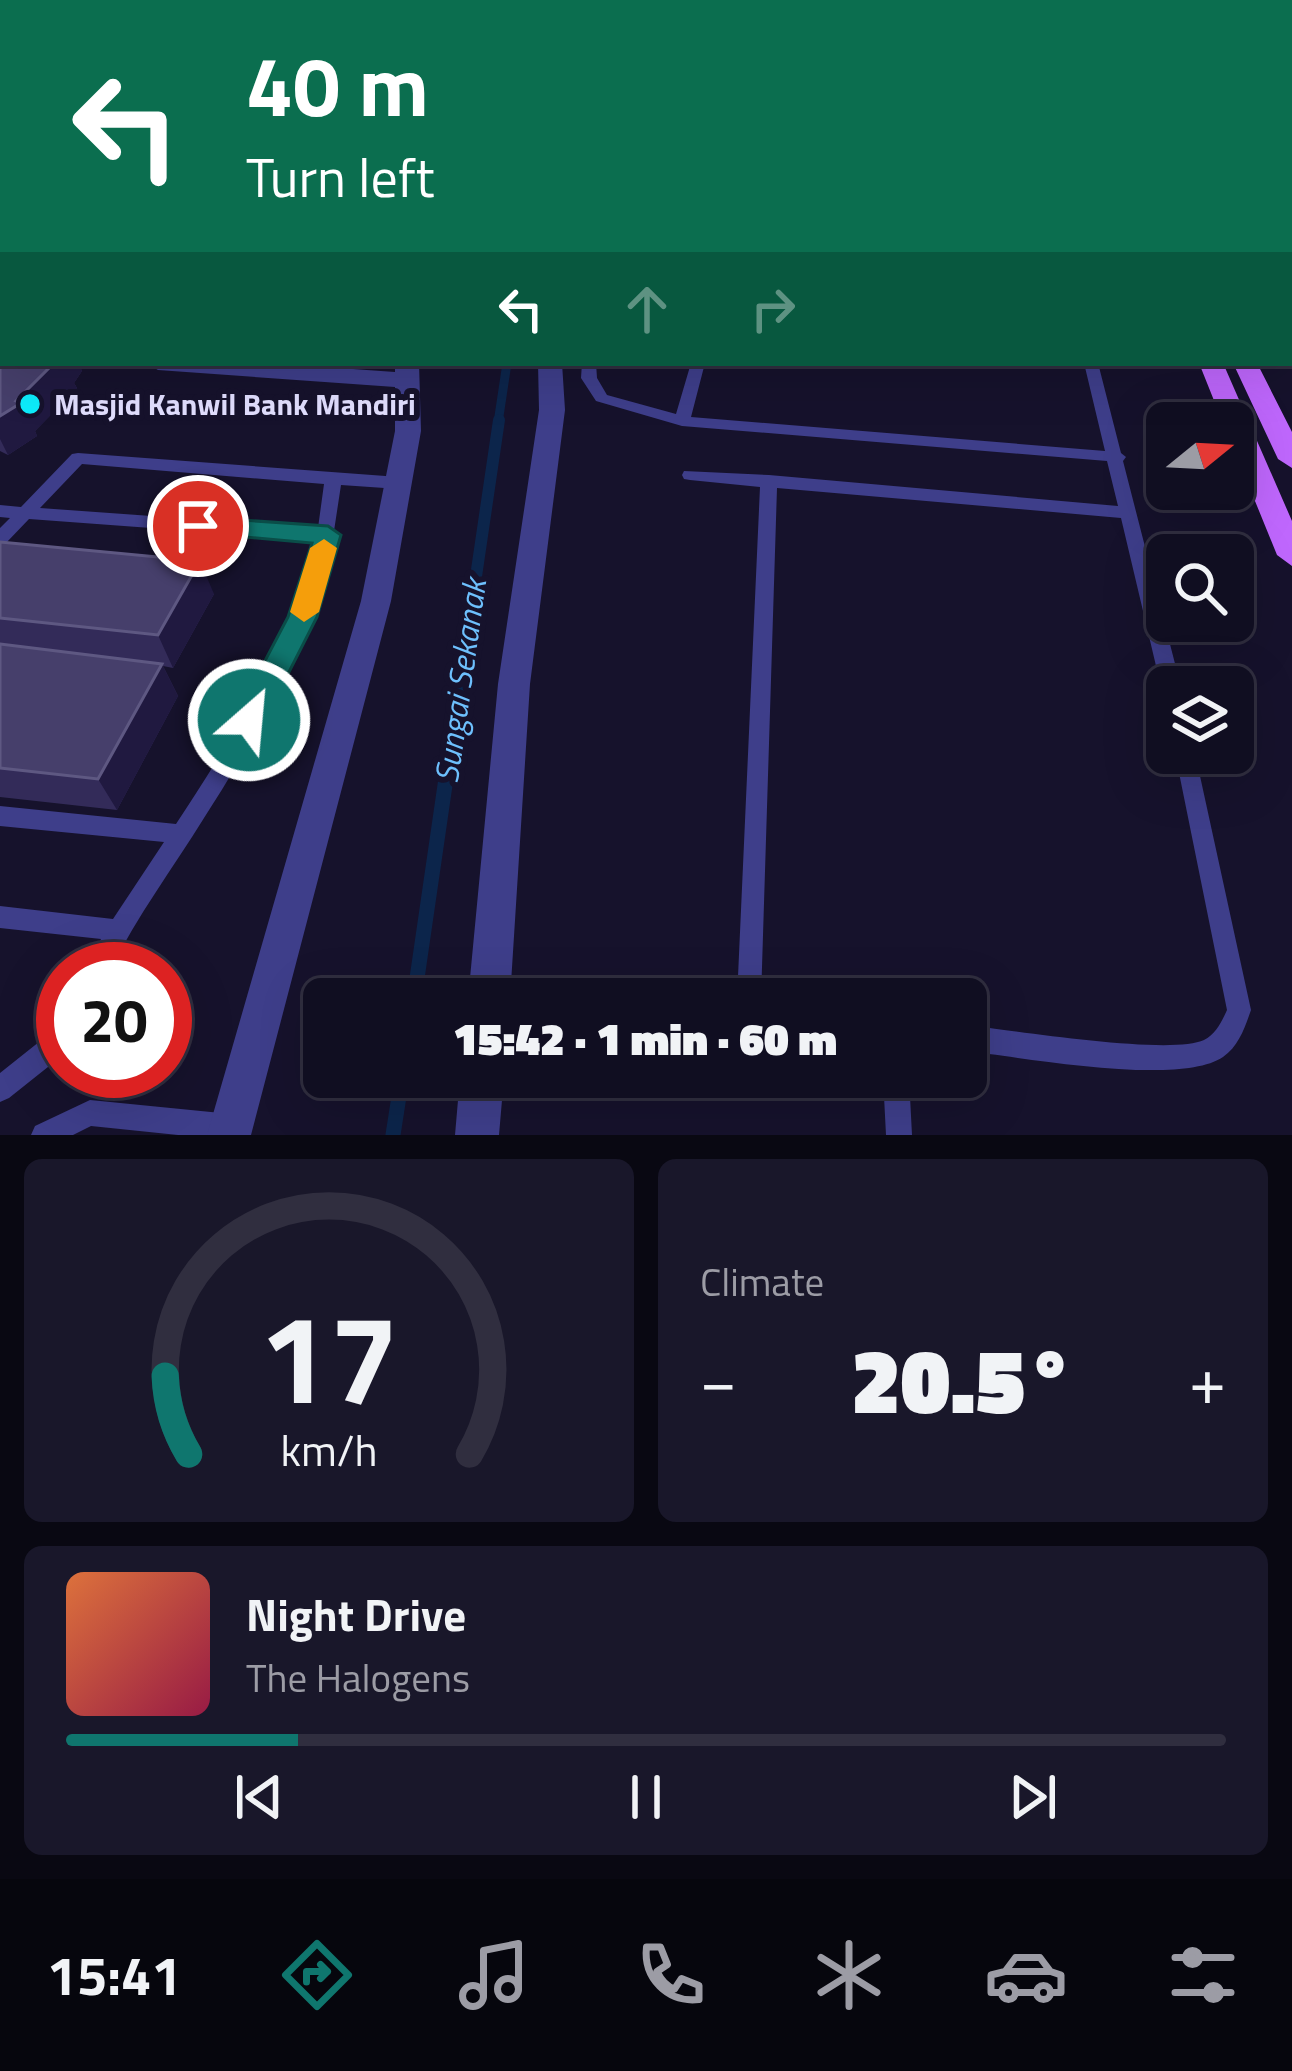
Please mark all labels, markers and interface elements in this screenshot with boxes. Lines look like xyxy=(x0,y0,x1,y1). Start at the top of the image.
text: 40 m xyxy=(246,21,429,149)
icon: left xyxy=(48,48,204,204)
text: Turn left xyxy=(246,136,435,218)
icon: left xyxy=(488,276,554,342)
icon: ahead xyxy=(614,276,680,342)
icon: right xyxy=(740,276,806,342)
place label: Masjid Kanwil Bank Mandiri xyxy=(54,381,416,427)
marker: Masjid Kanwil Bank Mandiri xyxy=(17,391,43,417)
north arrow xyxy=(1146,402,1254,510)
map controls xyxy=(1146,402,1254,774)
pin xyxy=(147,475,249,577)
icon: arrive xyxy=(165,493,231,559)
button: search xyxy=(1146,534,1254,642)
water label: Sungai Sekanak xyxy=(421,573,500,786)
position arrow xyxy=(186,657,312,783)
button: layers xyxy=(1146,666,1254,774)
speed limit sign: 20 xyxy=(36,942,192,1098)
text: 15:42 · 1 min · 60 m xyxy=(453,1004,837,1072)
text: Climate xyxy=(700,1252,824,1311)
text: 17 xyxy=(259,1262,399,1451)
text: 20.5° xyxy=(851,1311,1075,1448)
text: − xyxy=(700,1329,737,1430)
text: + xyxy=(1189,1329,1226,1430)
text: km/h xyxy=(280,1416,378,1482)
text: Night Drive xyxy=(246,1580,466,1648)
text: The Halogens xyxy=(246,1648,470,1707)
icon: previous xyxy=(226,1764,292,1830)
icon: pause xyxy=(613,1764,679,1830)
icon: next xyxy=(1000,1764,1066,1830)
icon: directions xyxy=(275,1933,359,2017)
icon: music xyxy=(452,1933,536,2017)
icon: phone xyxy=(629,1933,713,2017)
icon: climate xyxy=(807,1933,891,2017)
icon: car xyxy=(984,1933,1068,2017)
icon: filters xyxy=(1161,1933,1245,2017)
text: 15:41 xyxy=(47,1934,181,2016)

